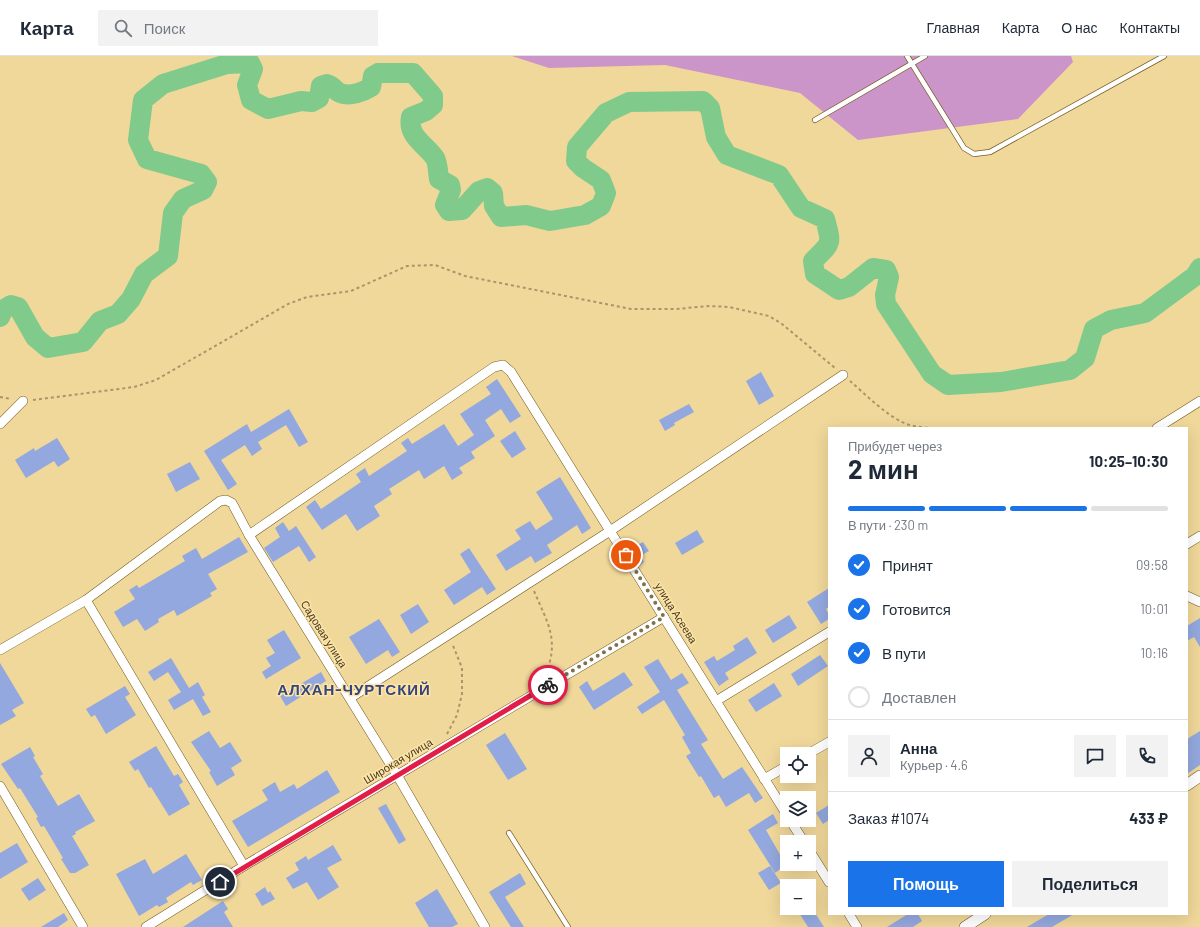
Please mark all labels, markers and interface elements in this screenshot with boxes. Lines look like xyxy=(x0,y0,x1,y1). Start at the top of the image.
search box xyxy=(98,10,378,46)
text: Карта xyxy=(20,16,74,39)
icon: search xyxy=(112,17,134,39)
text: Поиск xyxy=(144,19,185,37)
text: Главная xyxy=(927,19,980,36)
text: Карта xyxy=(1002,19,1039,36)
text: О нас xyxy=(1061,19,1098,36)
text: Контакты xyxy=(1120,19,1180,36)
text: Прибудет через xyxy=(848,438,942,454)
text: 10:25–10:30 xyxy=(1089,452,1168,470)
text: 2 мин xyxy=(848,453,919,484)
text: В пути · 230 m xyxy=(848,517,928,533)
pin xyxy=(609,538,643,572)
icon: bag xyxy=(615,544,637,566)
icon: check xyxy=(848,554,870,576)
text: Принят xyxy=(882,556,933,574)
text: 09:58 xyxy=(1136,557,1168,573)
street label: улица Асеева xyxy=(653,580,701,646)
street label: Садовая улица xyxy=(299,598,351,671)
icon: check xyxy=(848,598,870,620)
text: Готовится xyxy=(882,600,951,618)
text: 10:01 xyxy=(1140,601,1168,617)
icon: check xyxy=(848,642,870,664)
text: В пути xyxy=(882,644,926,662)
text: 10:16 xyxy=(1140,645,1168,661)
courier xyxy=(528,665,568,705)
icon: bike xyxy=(537,674,559,696)
district label: АЛХАН-ЧУРТСКИЙ xyxy=(277,680,431,698)
text: Доставлен xyxy=(882,688,956,706)
street label: Широкая улица xyxy=(361,734,435,786)
button: person xyxy=(848,735,890,777)
button: chat xyxy=(1074,735,1116,777)
button: phone xyxy=(1126,735,1168,777)
text: Анна xyxy=(900,739,937,757)
map controls xyxy=(780,747,816,915)
button: locate xyxy=(780,747,816,783)
text: Курьер · 4.6 xyxy=(900,757,968,773)
button: layers xyxy=(780,791,816,827)
text: Заказ #1074 xyxy=(848,809,929,827)
text: 433 ₽ xyxy=(1129,809,1168,827)
button: + xyxy=(780,835,816,871)
button: Помощь xyxy=(848,861,1004,907)
button: Поделиться xyxy=(1012,861,1168,907)
pin xyxy=(203,865,237,899)
icon: home xyxy=(209,871,231,893)
button: − xyxy=(780,879,816,915)

